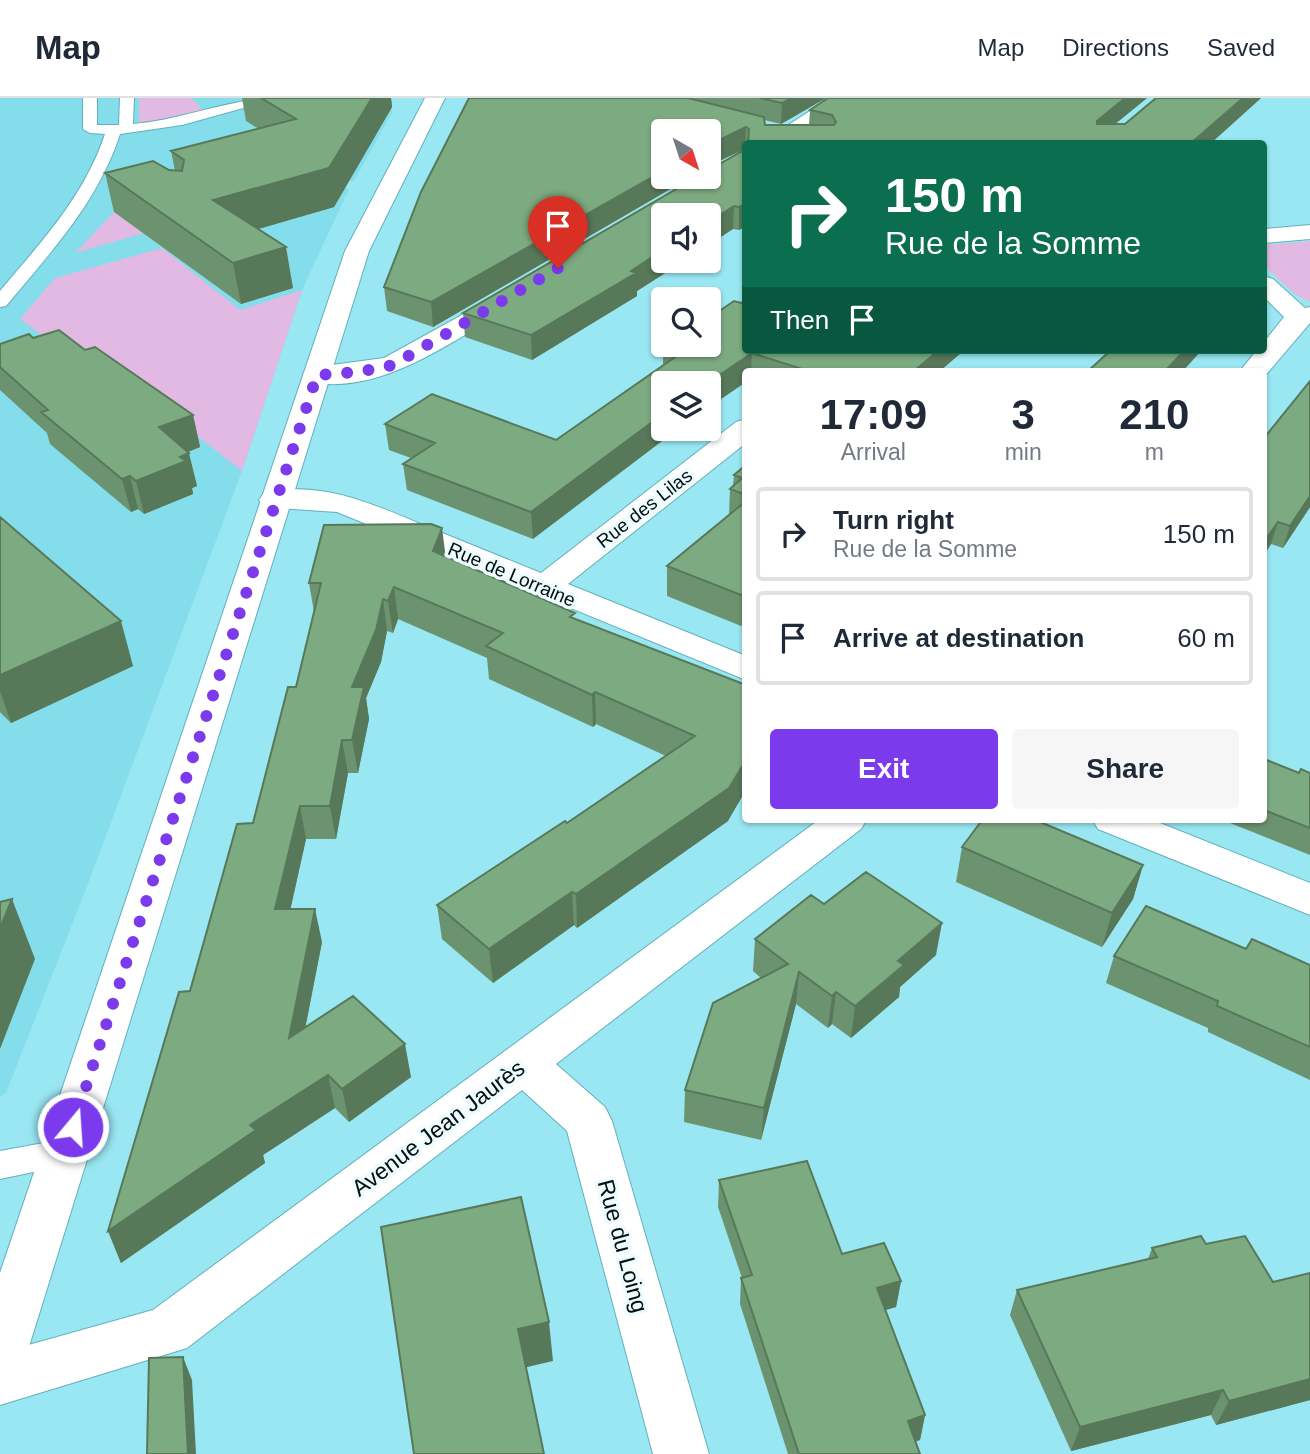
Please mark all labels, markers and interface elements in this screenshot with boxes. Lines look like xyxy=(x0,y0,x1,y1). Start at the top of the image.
text: Map xyxy=(35,29,101,66)
text: Map xyxy=(978,34,1024,61)
text: Directions xyxy=(1062,34,1169,61)
text: Saved xyxy=(1207,34,1275,61)
north arrow xyxy=(651,119,721,189)
map controls xyxy=(651,119,721,441)
icon: right xyxy=(770,168,861,259)
text: 150 m xyxy=(885,168,1024,222)
pin xyxy=(528,196,588,268)
button: sound xyxy=(651,203,721,273)
icon: arrive xyxy=(539,207,577,245)
text: Rue de la Somme xyxy=(885,225,1141,261)
button: search xyxy=(651,287,721,357)
icon: arrive xyxy=(843,301,881,339)
text: Then xyxy=(770,305,829,335)
button: layers xyxy=(651,371,721,441)
text: 17:09 xyxy=(820,391,927,438)
text: 3 xyxy=(1011,391,1035,438)
text: 210 xyxy=(1119,391,1189,438)
text: Arrival xyxy=(841,439,906,465)
text: min xyxy=(1005,439,1042,465)
text: m xyxy=(1145,439,1164,465)
street label: Rue des Lilas xyxy=(592,465,696,552)
text: Turn right xyxy=(833,505,954,535)
icon: right xyxy=(774,515,812,553)
text: 150 m xyxy=(1163,519,1235,549)
text: Rue de la Somme xyxy=(833,536,1017,562)
street label: Rue de Lorraine xyxy=(445,538,579,611)
icon: arrive xyxy=(774,619,812,657)
text: Arrive at destination xyxy=(833,623,1084,653)
text: 60 m xyxy=(1177,623,1235,653)
button: Exit xyxy=(770,729,998,809)
button: Share xyxy=(1012,729,1239,809)
street label: Avenue Jean Jaurès xyxy=(347,1055,529,1201)
position arrow xyxy=(36,1090,110,1164)
street label: Rue du Loing xyxy=(593,1177,653,1315)

